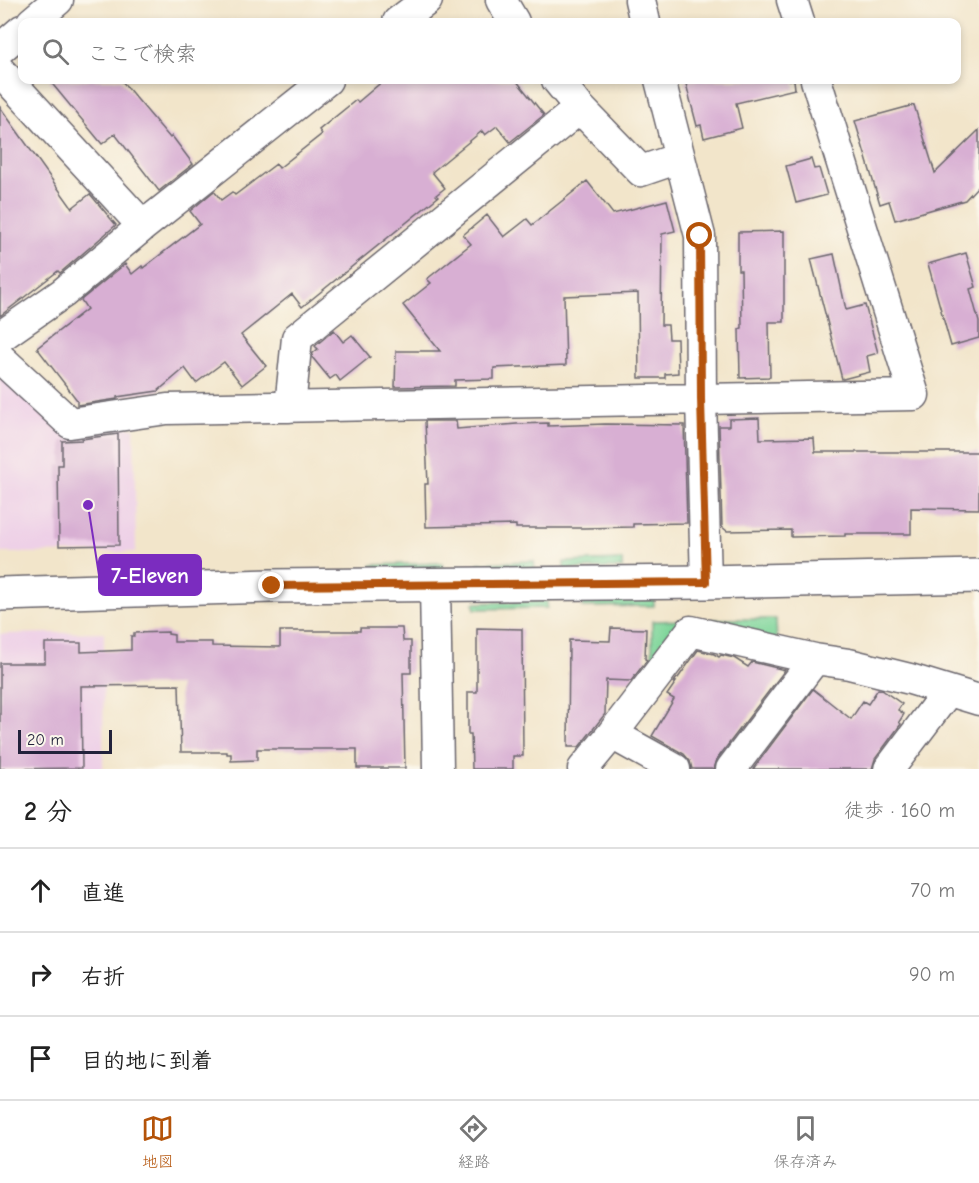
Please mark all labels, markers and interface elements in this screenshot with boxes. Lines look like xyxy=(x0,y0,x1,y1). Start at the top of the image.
search box xyxy=(18,18,961,84)
icon: search xyxy=(39,35,72,68)
text: ここで検索 xyxy=(87,41,197,67)
route start xyxy=(686,222,712,248)
callout: 7-Eleven xyxy=(99,555,201,595)
text: 7-Eleven xyxy=(111,563,189,589)
route end xyxy=(258,572,284,598)
scale bar xyxy=(18,727,112,754)
text: 20 m xyxy=(27,731,64,749)
text: 2 分 xyxy=(24,797,72,827)
text: 徒歩 · 160 m xyxy=(844,799,955,822)
icon: ahead xyxy=(24,874,57,907)
text: 70 m xyxy=(910,879,955,902)
text: 直進 xyxy=(81,880,125,906)
icon: right xyxy=(24,958,57,991)
text: 90 m xyxy=(909,963,955,986)
text: 右折 xyxy=(81,964,125,990)
icon: arrive xyxy=(24,1042,57,1075)
text: 目的地に到着 xyxy=(81,1048,213,1074)
tab: 地図 xyxy=(141,1112,174,1172)
tab: 経路 xyxy=(457,1112,490,1172)
tab: 保存済み xyxy=(773,1112,837,1172)

